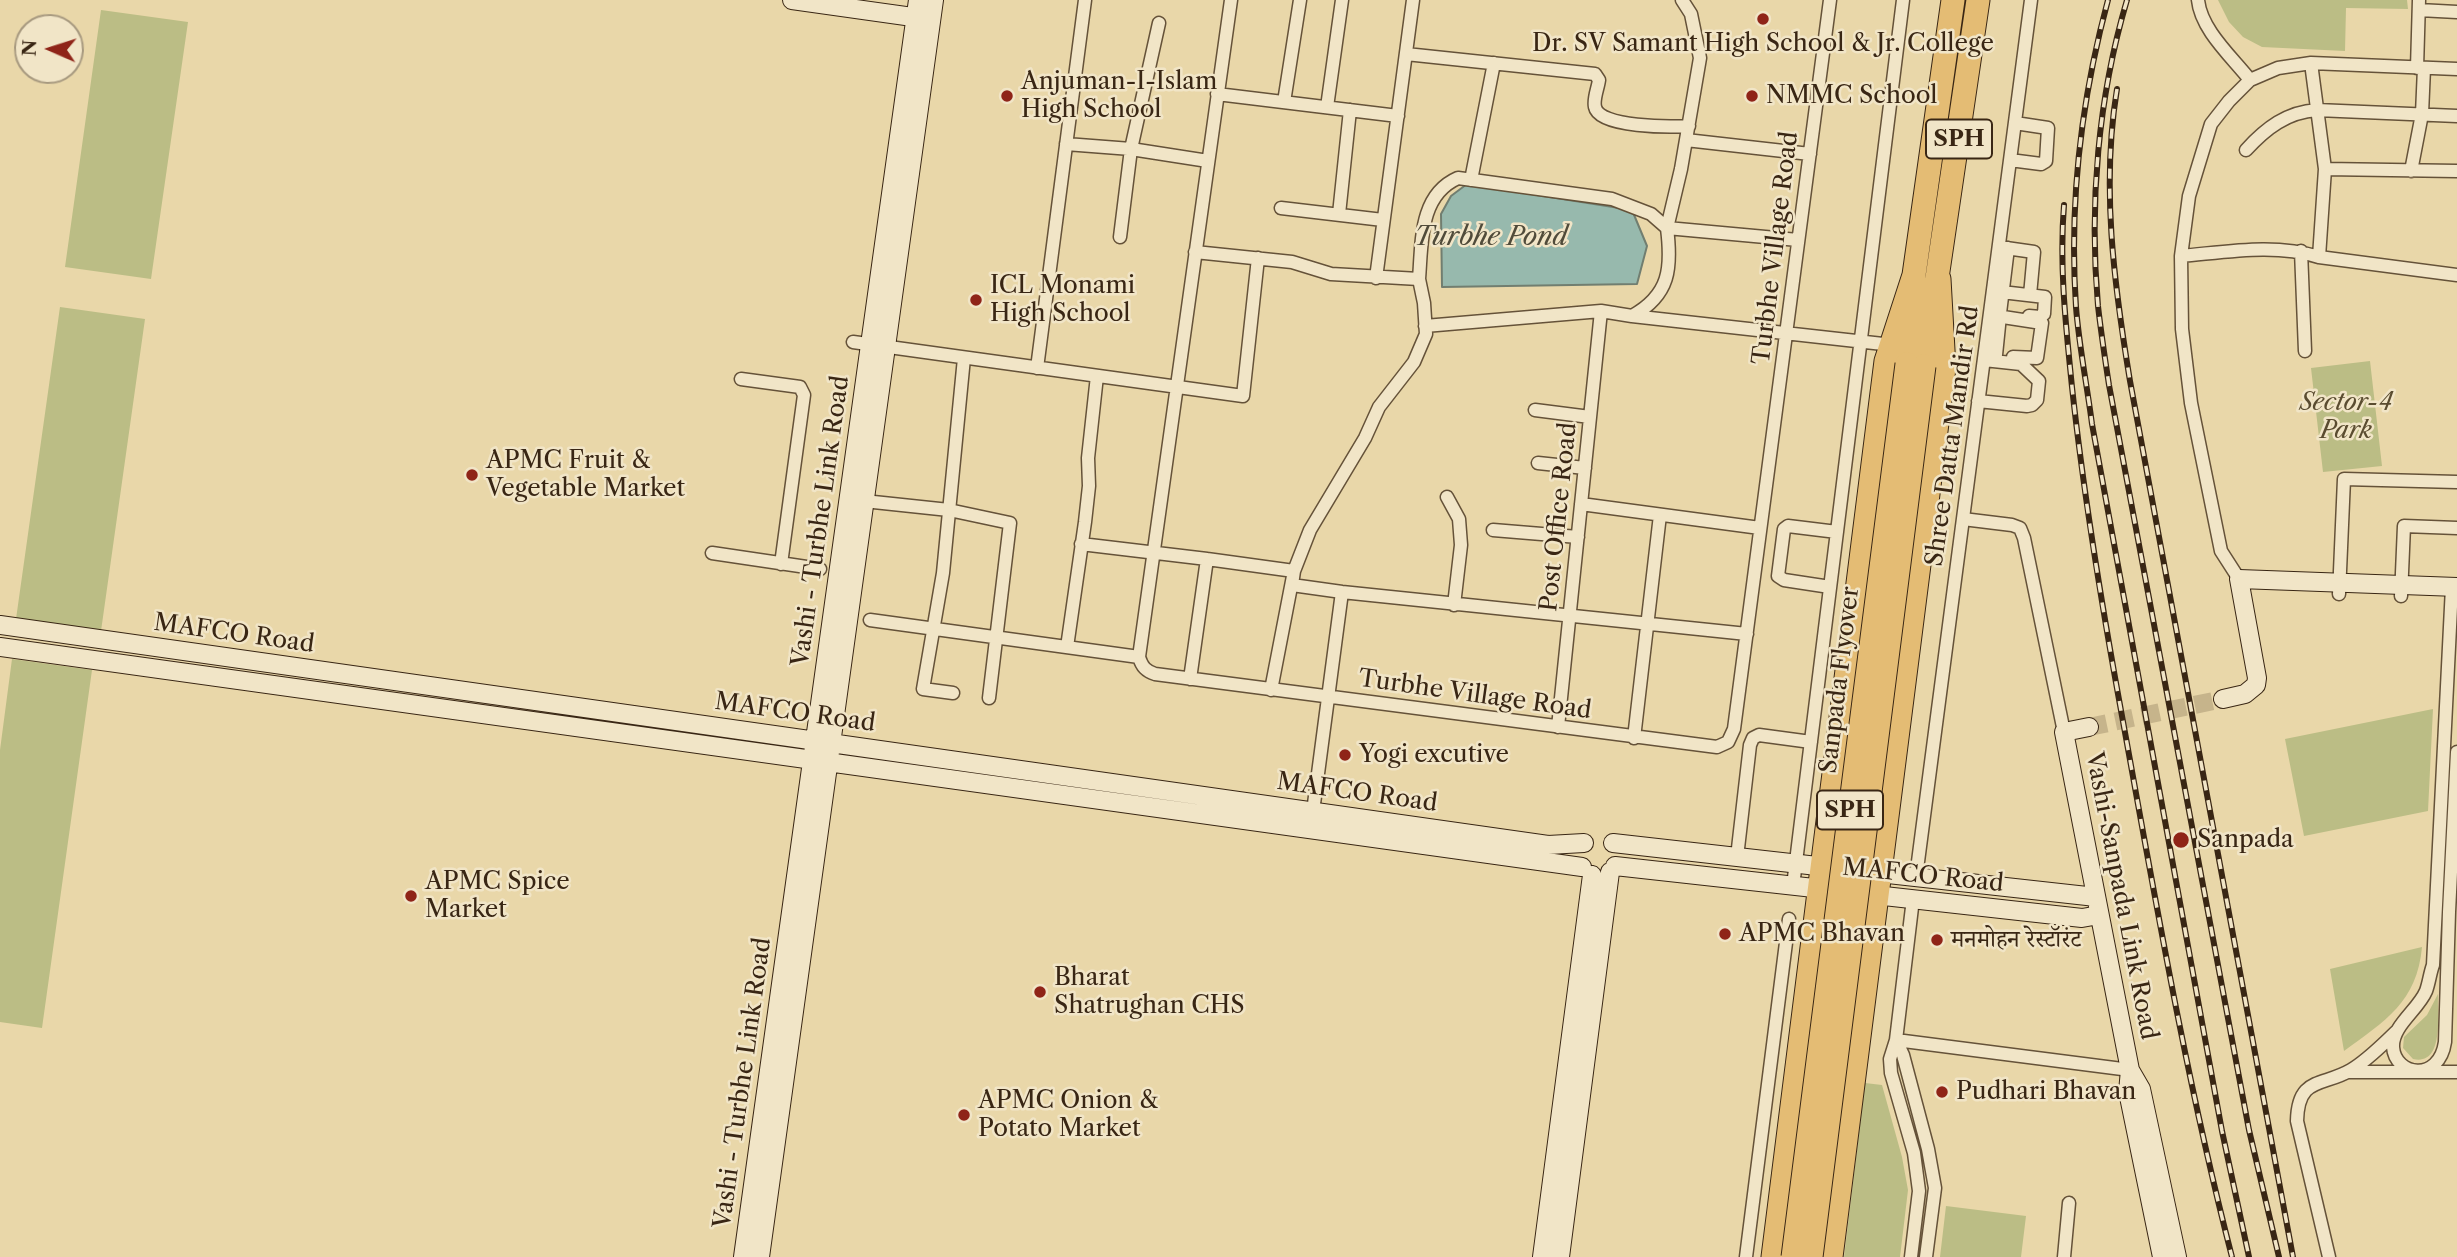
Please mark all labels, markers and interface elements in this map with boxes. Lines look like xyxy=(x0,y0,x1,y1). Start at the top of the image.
marker: Dr. SV Samant High School & Jr. College xyxy=(1755,11,1771,27)
north arrow xyxy=(14,14,84,84)
place label: Dr. SV Samant High School & Jr. College xyxy=(1532,30,1994,58)
text: N xyxy=(18,39,41,57)
place label: Anjuman-I-Islam High School xyxy=(1021,68,1217,124)
place label: NMMC School xyxy=(1766,82,1937,110)
marker: Anjuman-I-Islam High School xyxy=(999,88,1015,104)
marker: NMMC School xyxy=(1744,88,1760,104)
road number: SPH xyxy=(1926,120,1992,158)
street label: Turbhe Village Road xyxy=(1747,130,1805,366)
water label: Turbhe Pond xyxy=(1414,221,1568,253)
place label: ICL Monami High School xyxy=(990,272,1135,328)
marker: ICL Monami High School xyxy=(968,292,984,308)
street label: Shree Datta Mandir Rd xyxy=(1920,304,1986,568)
street label: Vashi - Turbhe Link Road xyxy=(786,374,856,668)
park label: Sector-4 Park xyxy=(2300,389,2392,445)
street label: Post Office Road xyxy=(1535,421,1583,613)
place label: APMC Fruit & Vegetable Market xyxy=(486,447,685,503)
marker: APMC Fruit & Vegetable Market xyxy=(464,467,480,483)
street label: Sanpada Flyover xyxy=(1814,585,1866,775)
street label: MAFCO Road xyxy=(152,608,316,660)
street label: Turbhe Village Road xyxy=(1357,664,1593,726)
street label: MAFCO Road xyxy=(713,687,877,739)
place label: Yogi excutive xyxy=(1359,741,1509,769)
marker: Yogi excutive xyxy=(1337,747,1353,763)
street label: Vashi-Sanpada Link Road xyxy=(2079,750,2163,1042)
street label: MAFCO Road xyxy=(1275,767,1439,819)
road number: SPH xyxy=(1817,790,1883,830)
place label: Sanpada xyxy=(2197,826,2294,854)
marker: Sanpada xyxy=(2171,830,2191,850)
street label: MAFCO Road xyxy=(1841,853,2005,899)
place label: APMC Spice Market xyxy=(425,868,570,924)
marker: APMC Spice Market xyxy=(403,888,419,904)
place label: APMC Bhavan xyxy=(1739,920,1905,948)
marker: APMC Bhavan xyxy=(1717,926,1733,942)
place label: मनमोहन रेस्टॉरंट xyxy=(1951,926,2081,954)
marker: मनमोहन रेस्टॉरंट xyxy=(1929,932,1945,948)
street label: Vashi - Turbhe Link Road xyxy=(708,936,778,1230)
place label: Bharat Shatrughan CHS xyxy=(1054,964,1245,1020)
marker: Bharat Shatrughan CHS xyxy=(1032,984,1048,1000)
place label: Pudhari Bhavan xyxy=(1956,1078,2136,1106)
marker: Pudhari Bhavan xyxy=(1934,1084,1950,1100)
place label: APMC Onion & Potato Market xyxy=(978,1087,1158,1143)
marker: APMC Onion & Potato Market xyxy=(956,1107,972,1123)

